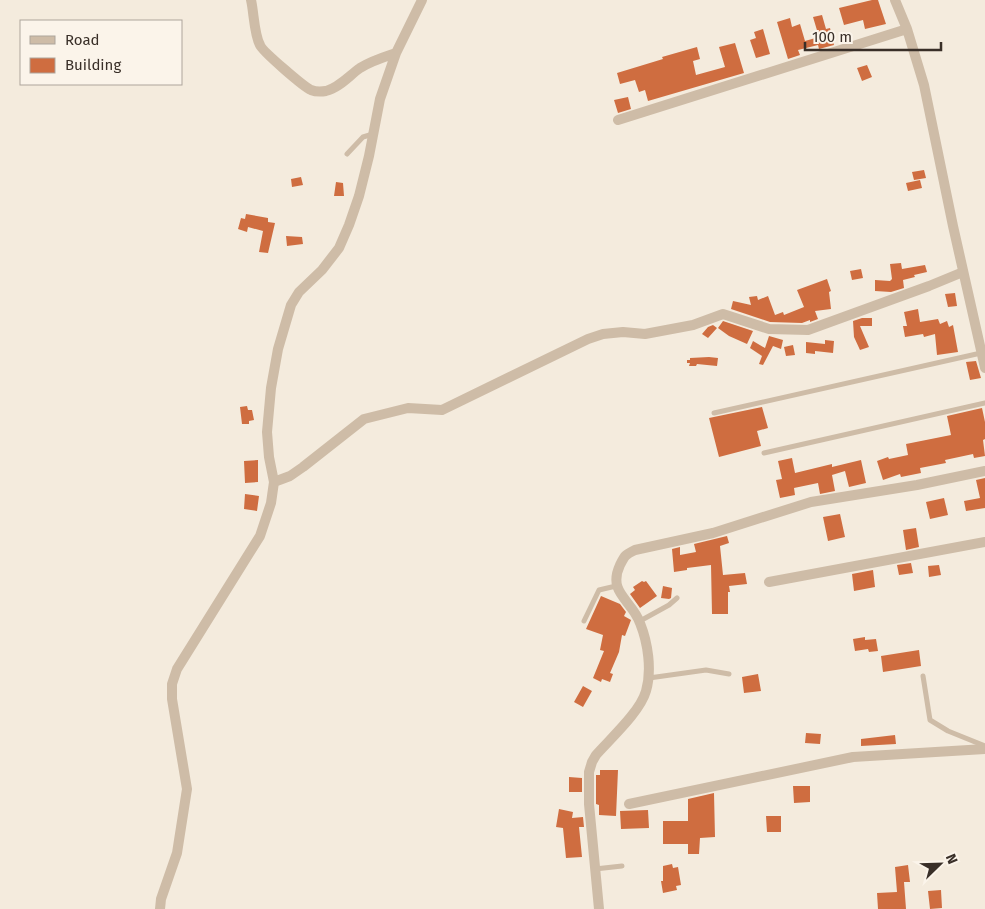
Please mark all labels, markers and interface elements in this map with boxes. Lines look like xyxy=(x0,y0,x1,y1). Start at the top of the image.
legend xyxy=(20,20,182,85)
scale bar xyxy=(805,20,941,52)
text: 100 m xyxy=(812,28,852,46)
text: Road xyxy=(65,31,100,49)
text: Building xyxy=(65,56,121,74)
north arrow xyxy=(915,839,965,889)
text: N xyxy=(942,852,961,867)

